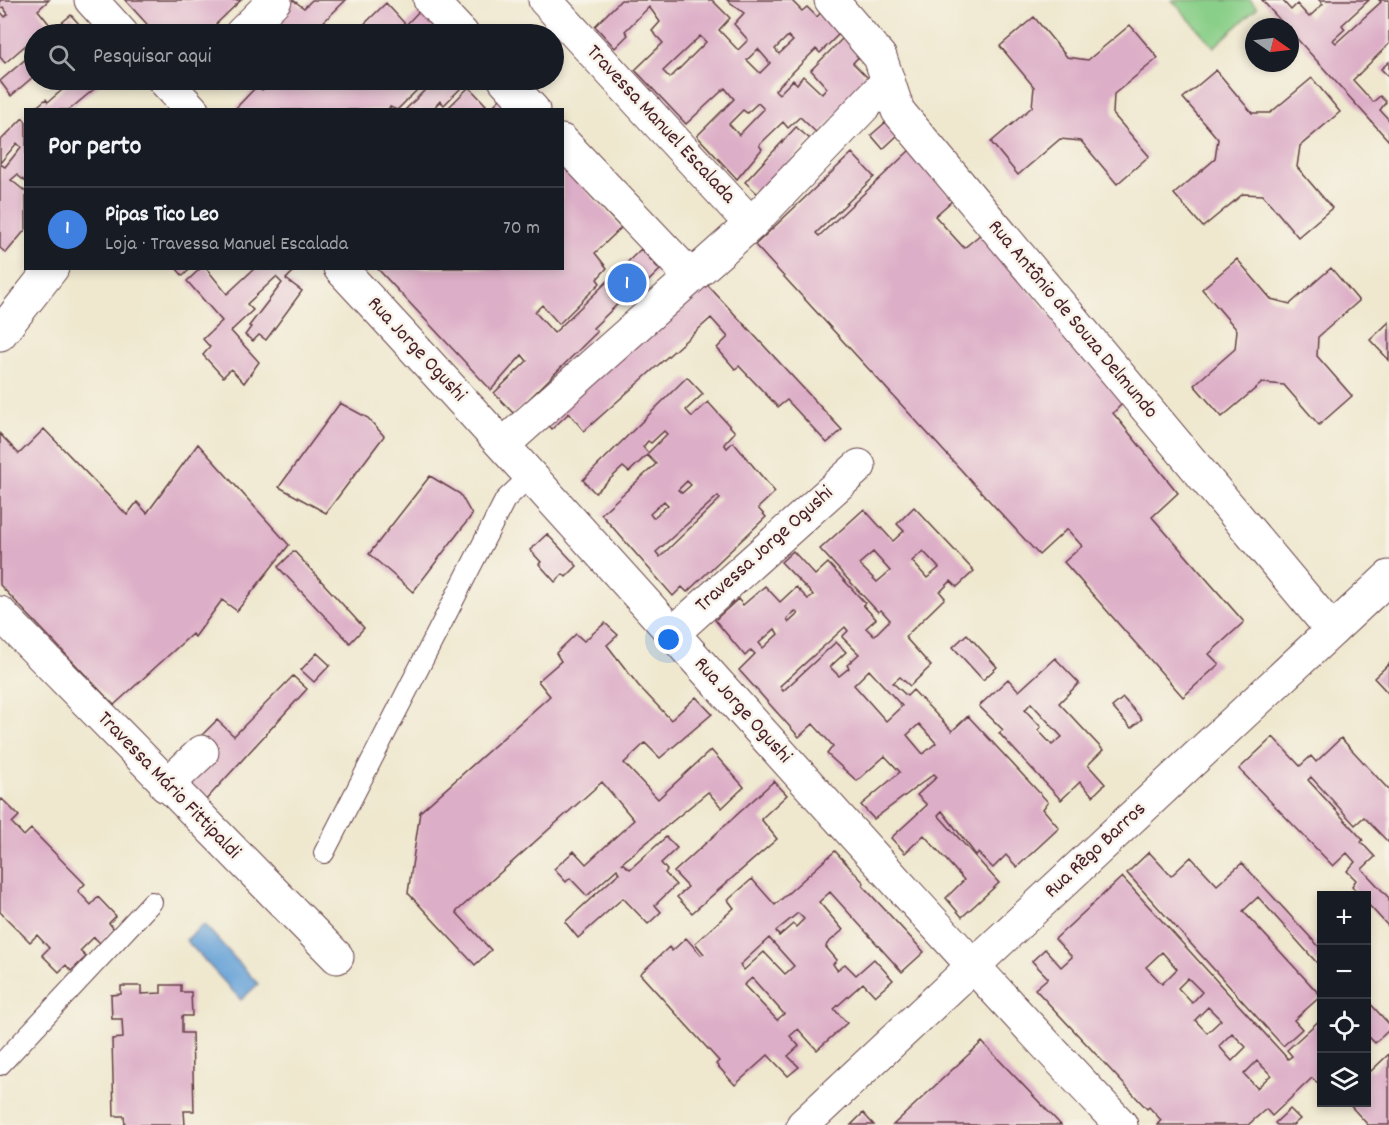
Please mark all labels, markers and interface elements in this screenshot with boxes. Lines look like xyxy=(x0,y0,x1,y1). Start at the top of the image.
north arrow xyxy=(1245,18,1299,72)
search box xyxy=(24,24,564,90)
street label: Travessa Manuel Escalada xyxy=(578,39,743,212)
icon: search xyxy=(45,41,78,74)
text: Pesquisar aqui xyxy=(93,42,212,73)
text: Por perto xyxy=(48,129,141,166)
text: Pipas Tico Leo xyxy=(105,200,219,231)
street label: Rua Antônio de Souza Delmundo xyxy=(980,214,1164,426)
text: 1 xyxy=(65,215,70,243)
text: 70 m xyxy=(503,215,540,243)
text: Loja · Travessa Manuel Escalada xyxy=(105,231,348,259)
pin: 1 xyxy=(608,260,646,306)
street label: Rua Jorge Ogushi xyxy=(359,291,473,410)
street label: Travessa Jorge Ogushi xyxy=(689,480,841,620)
your location xyxy=(654,625,683,654)
street label: Rua Jorge Ogushi xyxy=(686,651,798,771)
street label: Travessa Mário Fittipaldi xyxy=(89,705,247,867)
street label: Rua Rêgo Barros xyxy=(1038,796,1154,906)
map controls xyxy=(1317,891,1371,1107)
button: + xyxy=(1317,891,1371,945)
button: − xyxy=(1317,945,1371,999)
button: locate xyxy=(1317,999,1371,1053)
button: layers xyxy=(1317,1053,1371,1107)

